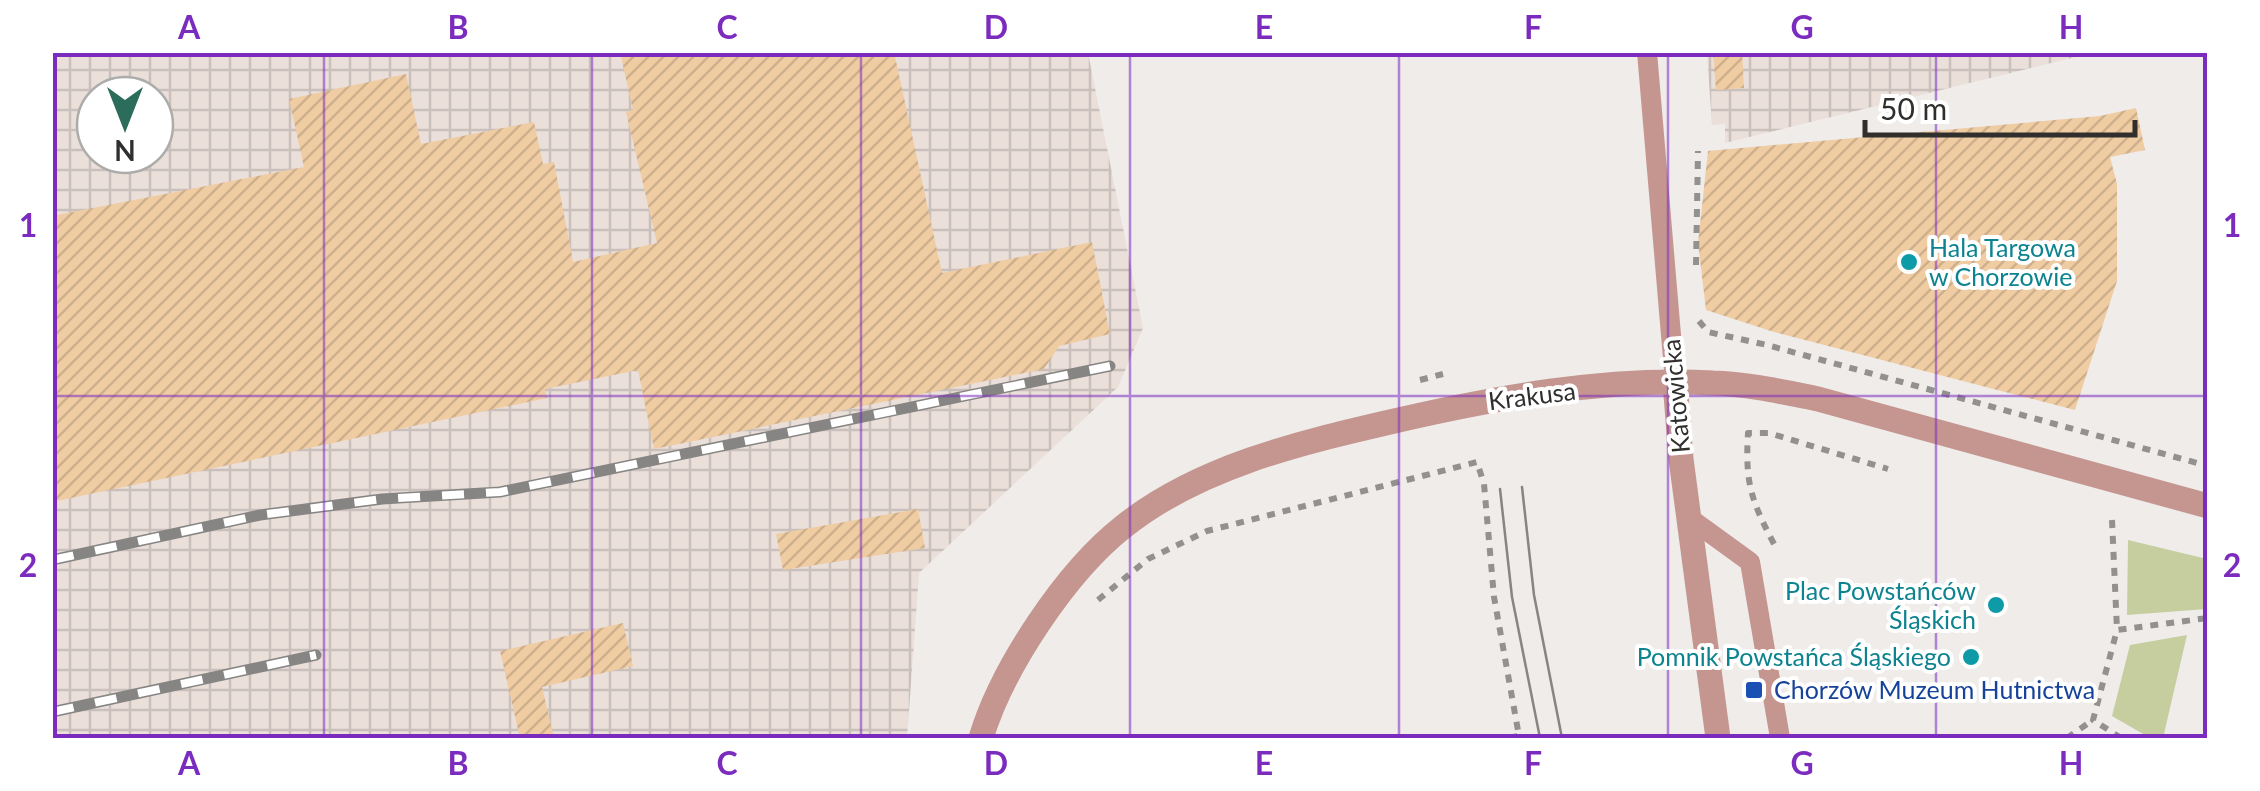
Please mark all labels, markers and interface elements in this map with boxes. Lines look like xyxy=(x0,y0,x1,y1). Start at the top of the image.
text: A xyxy=(177,7,201,46)
text: B xyxy=(447,7,469,46)
text: C xyxy=(716,7,738,46)
text: D xyxy=(984,7,1008,46)
text: E xyxy=(1255,7,1273,46)
text: F xyxy=(1524,7,1542,46)
text: G xyxy=(1790,7,1814,46)
text: H xyxy=(2059,7,2083,46)
north arrow xyxy=(75,75,175,175)
scale bar xyxy=(1865,75,2135,137)
text: 50 m xyxy=(1880,90,1947,126)
text: N xyxy=(114,134,136,168)
text: 1 xyxy=(19,205,37,244)
text: 1 xyxy=(2223,205,2241,244)
place label: Hala Targowa w Chorzowie xyxy=(1929,232,2076,291)
marker: Hala Targowa w Chorzowie xyxy=(1898,251,1920,273)
street label: Katowicka xyxy=(1655,338,1695,454)
street label: Krakusa xyxy=(1486,375,1577,415)
text: 2 xyxy=(19,545,37,584)
text: 2 xyxy=(2223,545,2241,584)
place label: Plac Powstańców Śląskich xyxy=(1785,575,1976,634)
marker: Plac Powstańców Śląskich xyxy=(1985,594,2007,616)
place label: Pomnik Powstańca Śląskiego xyxy=(1637,641,1951,671)
marker: Pomnik Powstańca Śląskiego xyxy=(1960,646,1982,668)
place label: Chorzów Muzeum Hutnictwa xyxy=(1774,674,2095,704)
marker: Chorzów Muzeum Hutnictwa xyxy=(1743,679,1765,701)
text: A xyxy=(177,743,201,782)
text: B xyxy=(447,743,469,782)
text: C xyxy=(716,743,738,782)
text: D xyxy=(984,743,1008,782)
text: E xyxy=(1255,743,1273,782)
text: F xyxy=(1524,743,1542,782)
text: G xyxy=(1790,743,1814,782)
text: H xyxy=(2059,743,2083,782)

